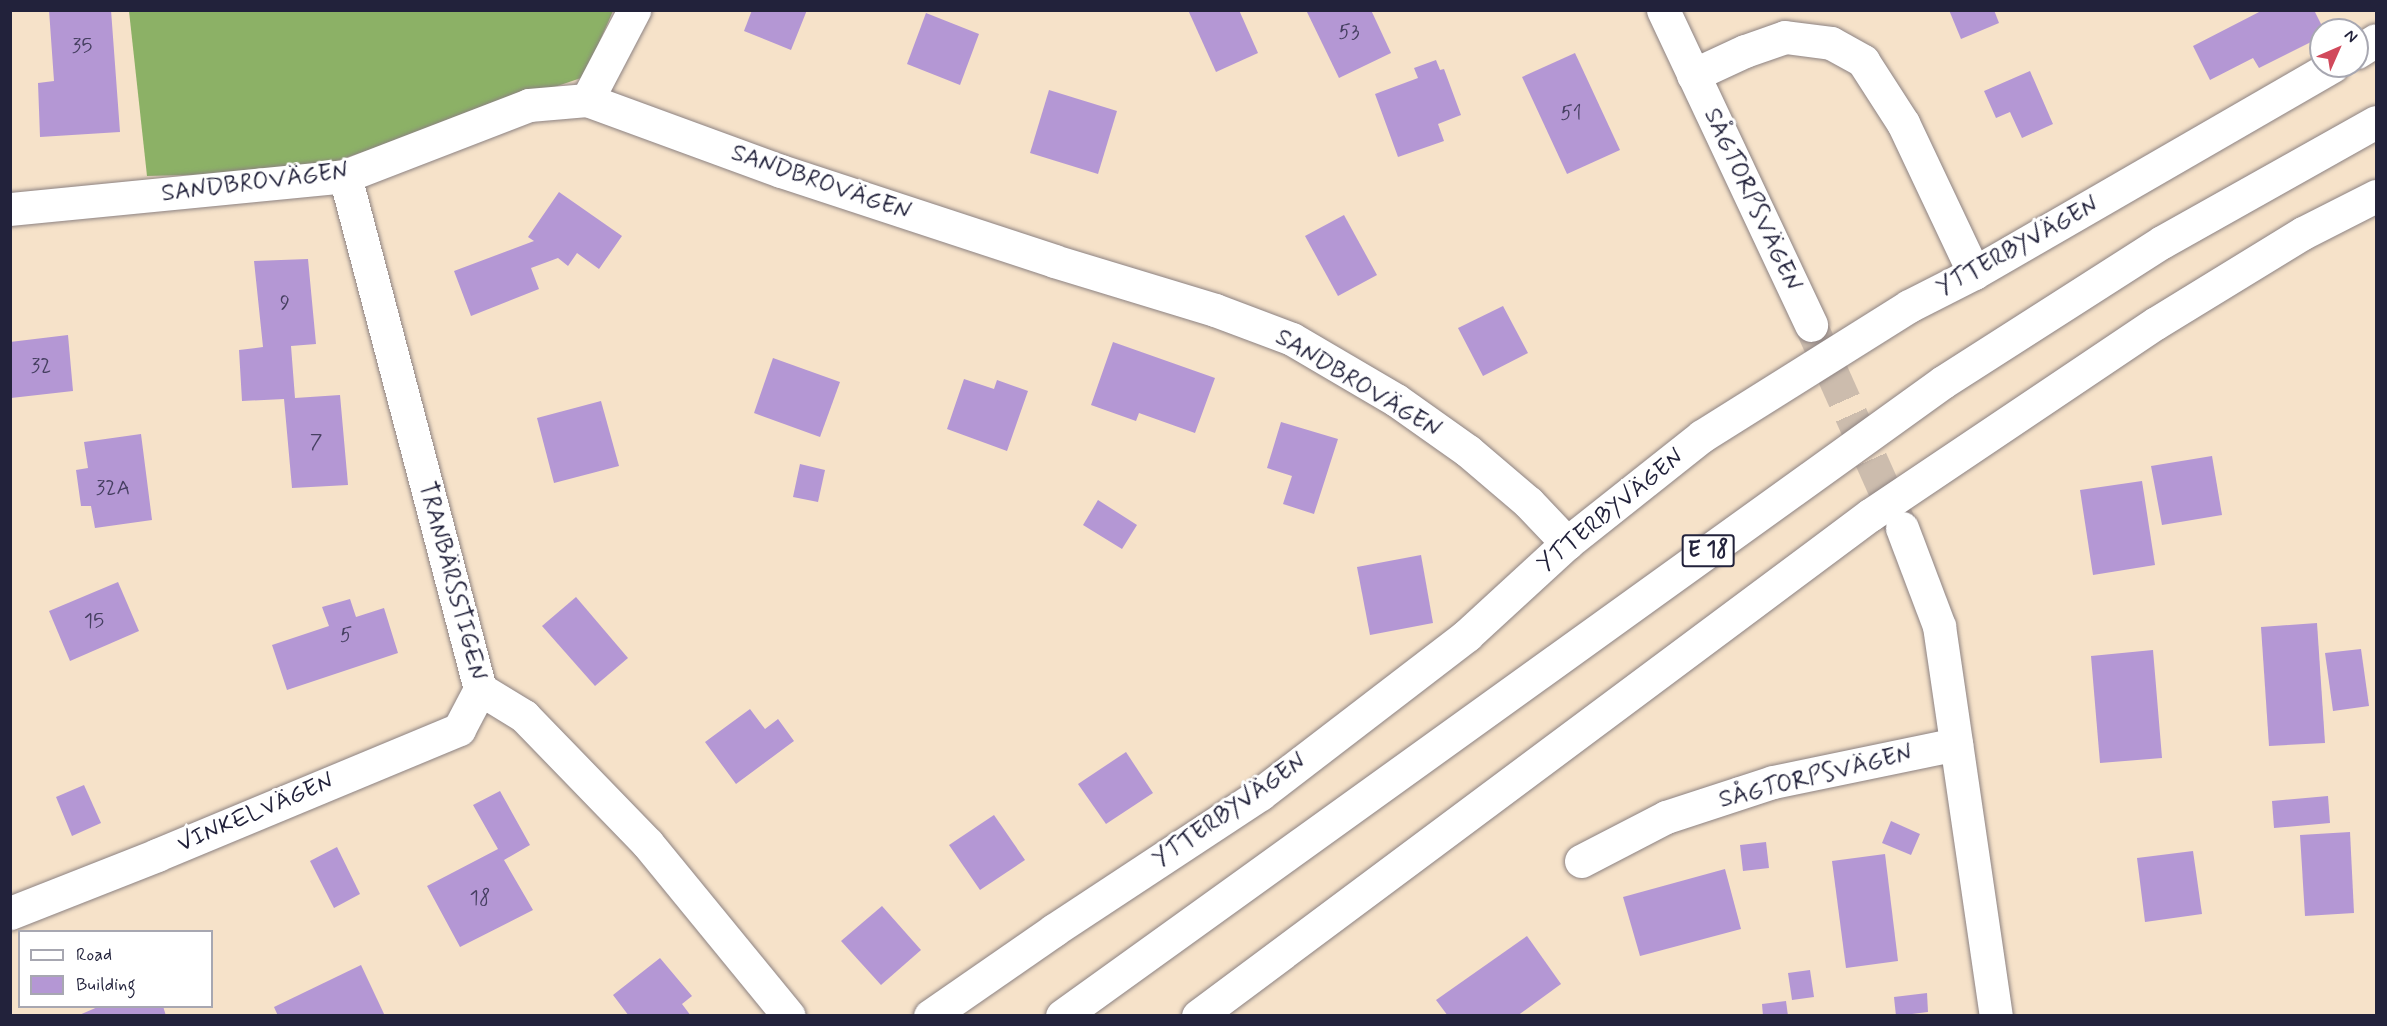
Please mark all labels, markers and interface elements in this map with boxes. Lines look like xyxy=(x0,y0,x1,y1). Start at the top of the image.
north arrow xyxy=(2309,18,2369,78)
house number: 53 xyxy=(1338,19,1360,45)
text: N xyxy=(2339,25,2362,48)
house number: 35 xyxy=(72,33,92,59)
house number: 51 xyxy=(1560,100,1582,126)
street label: SÅGTORPSVÄGEN xyxy=(1697,104,1807,296)
street label: SANDBROVÄGEN xyxy=(727,139,915,227)
street label: SANDBROVÄGEN xyxy=(160,157,350,209)
street label: YTTERBYVÄGEN xyxy=(1932,191,2104,303)
house number: 9 xyxy=(280,290,290,316)
street label: SANDBROVÄGEN xyxy=(1270,323,1446,445)
house number: 32 xyxy=(31,353,51,379)
house number: 7 xyxy=(310,429,322,455)
street label: YTTERBYVÄGEN xyxy=(1532,443,1690,579)
house number: 32A xyxy=(96,475,130,501)
street label: TRANBÄRSSTIGEN xyxy=(412,479,492,683)
road number: E 18 xyxy=(1681,532,1735,570)
house number: 15 xyxy=(84,608,104,634)
house number: 5 xyxy=(340,622,352,648)
street label: SÅGTORPSVÄGEN xyxy=(1716,739,1916,815)
street label: YTTERBYVÄGEN xyxy=(1148,747,1312,875)
street label: VINKELVÄGEN xyxy=(173,767,339,859)
house number: 18 xyxy=(470,885,490,911)
legend xyxy=(18,930,213,1008)
text: Road xyxy=(76,943,112,967)
text: Building xyxy=(76,973,136,997)

